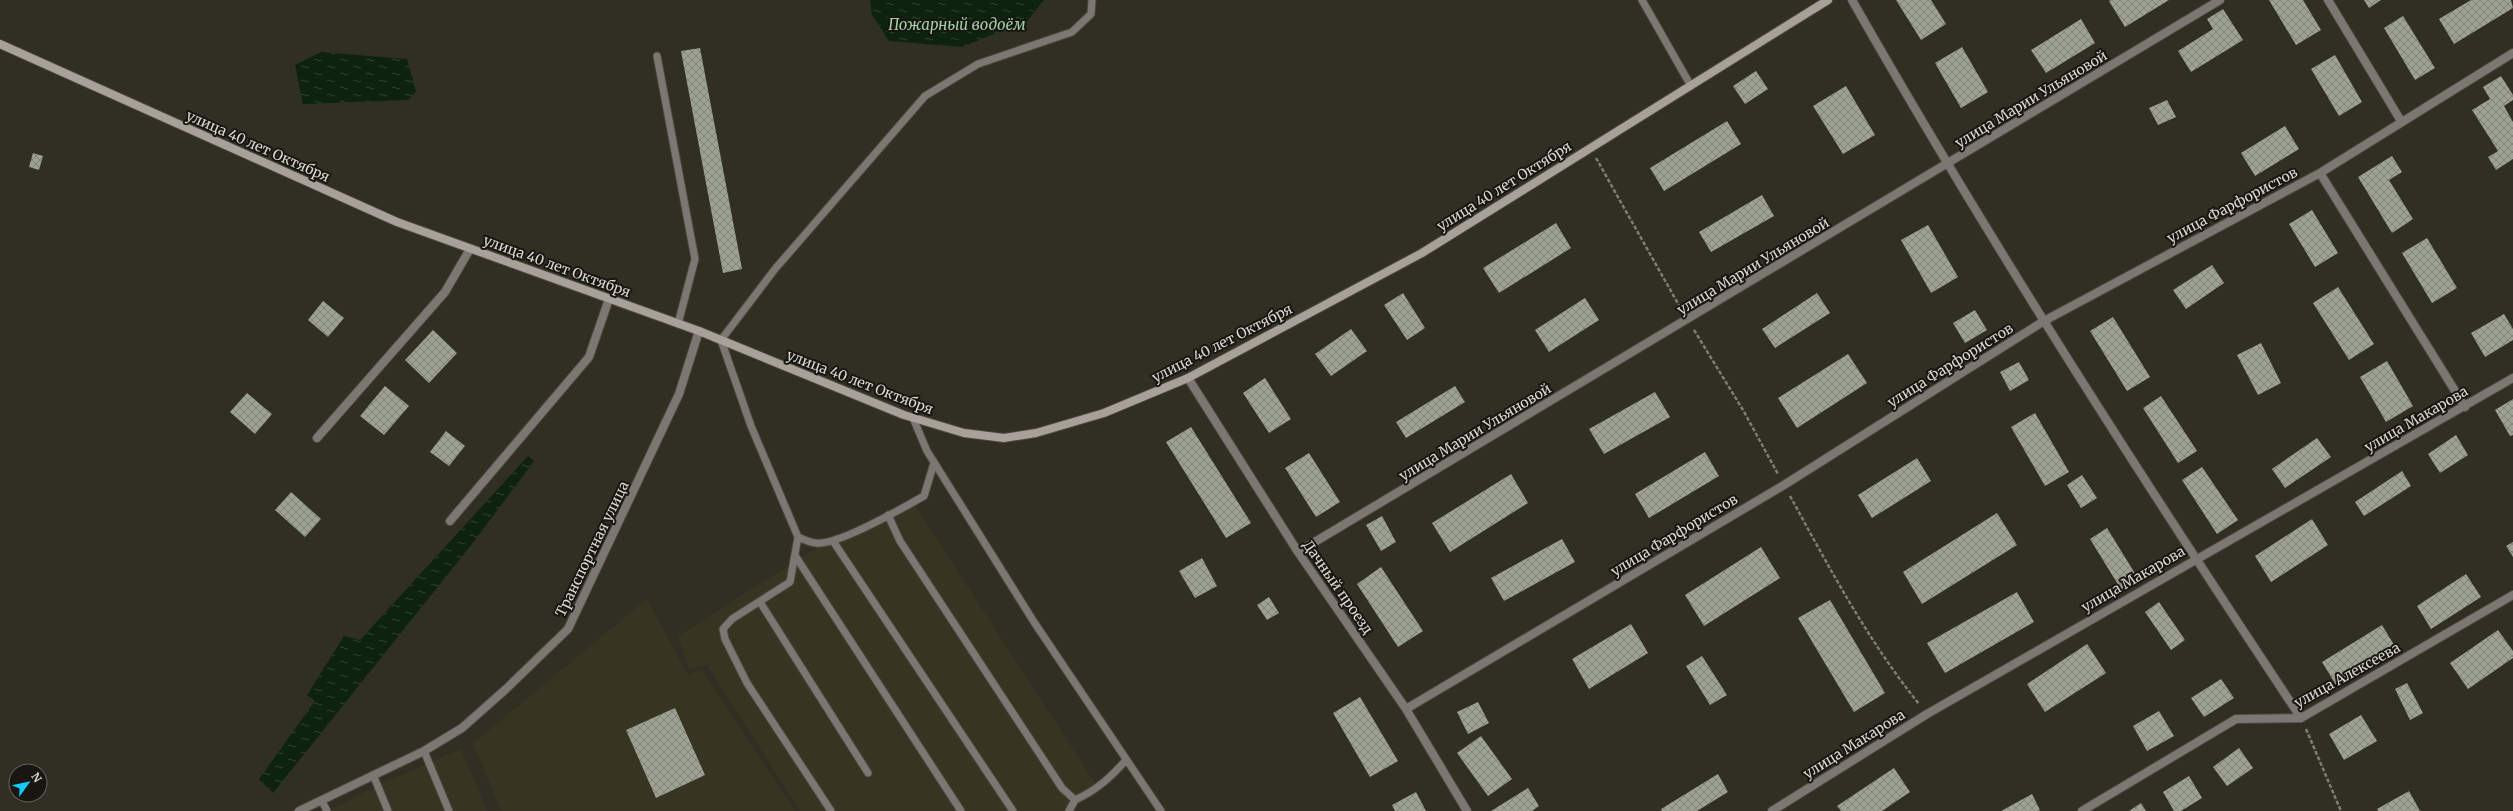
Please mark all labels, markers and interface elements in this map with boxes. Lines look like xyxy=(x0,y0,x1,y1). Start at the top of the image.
water label: Пожарный водоём xyxy=(888,15,1026,34)
street label: улица Марии Ульяновой xyxy=(1952,46,2111,152)
street label: улица 40 лет Октября xyxy=(183,106,333,186)
street label: улица 40 лет Октября xyxy=(1433,137,1575,235)
street label: улица Фарфористов xyxy=(2164,163,2300,247)
street label: улица Марии Ульяновой xyxy=(1674,213,1833,319)
street label: улица 40 лет Октября xyxy=(481,231,633,301)
street label: улица 40 лет Октября xyxy=(1149,300,1295,386)
street label: улица Фарфористов xyxy=(1884,319,2016,411)
street label: улица 40 лет Октября xyxy=(784,346,936,418)
street label: улица Марии Ульяновой xyxy=(1396,379,1555,485)
street label: улица Макарова xyxy=(2361,382,2472,456)
street label: Транспортная улица xyxy=(551,478,633,620)
street label: улица Фарфористов xyxy=(1607,490,1741,580)
street label: Дачный проезд xyxy=(1299,537,1377,638)
street label: улица Макарова xyxy=(2078,542,2189,616)
street label: улица Алексеева xyxy=(2291,638,2404,712)
street label: улица Макарова xyxy=(1800,705,1909,783)
north arrow xyxy=(8,763,48,803)
text: N xyxy=(28,770,45,785)

